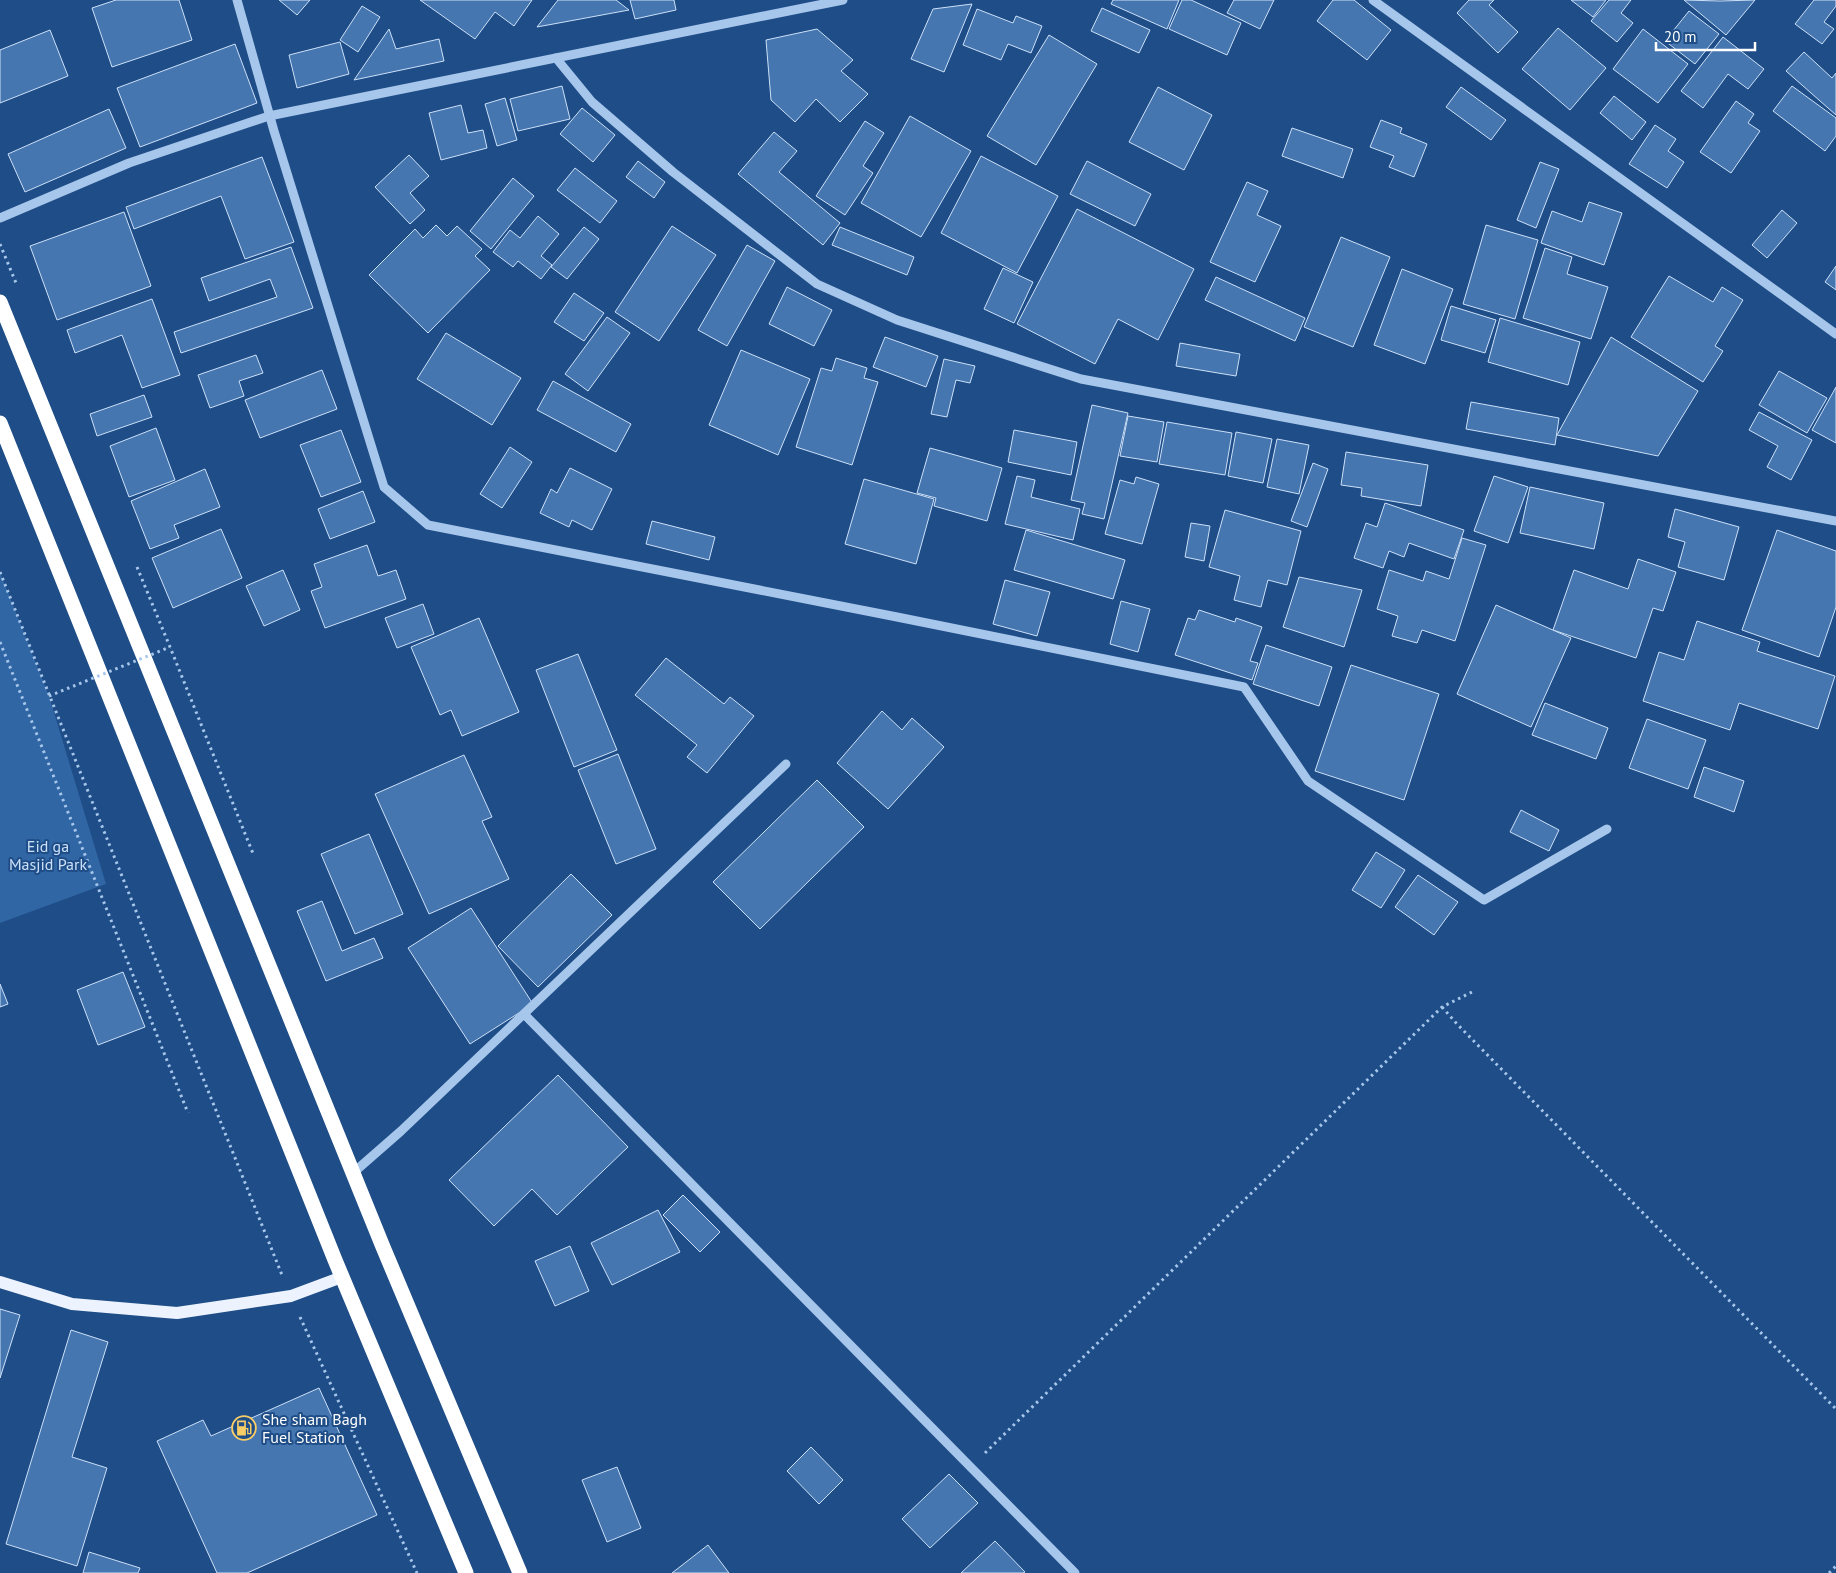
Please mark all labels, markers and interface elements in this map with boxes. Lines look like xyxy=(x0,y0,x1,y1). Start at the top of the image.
scale bar xyxy=(1656,20,1755,52)
text: 20 m xyxy=(1664,27,1697,46)
park label: Eid ga Masjid Park xyxy=(9,836,87,874)
place label: She sham Bagh Fuel Station xyxy=(262,1409,367,1447)
fuel station icon: She sham Bagh Fuel Station xyxy=(231,1415,257,1441)

